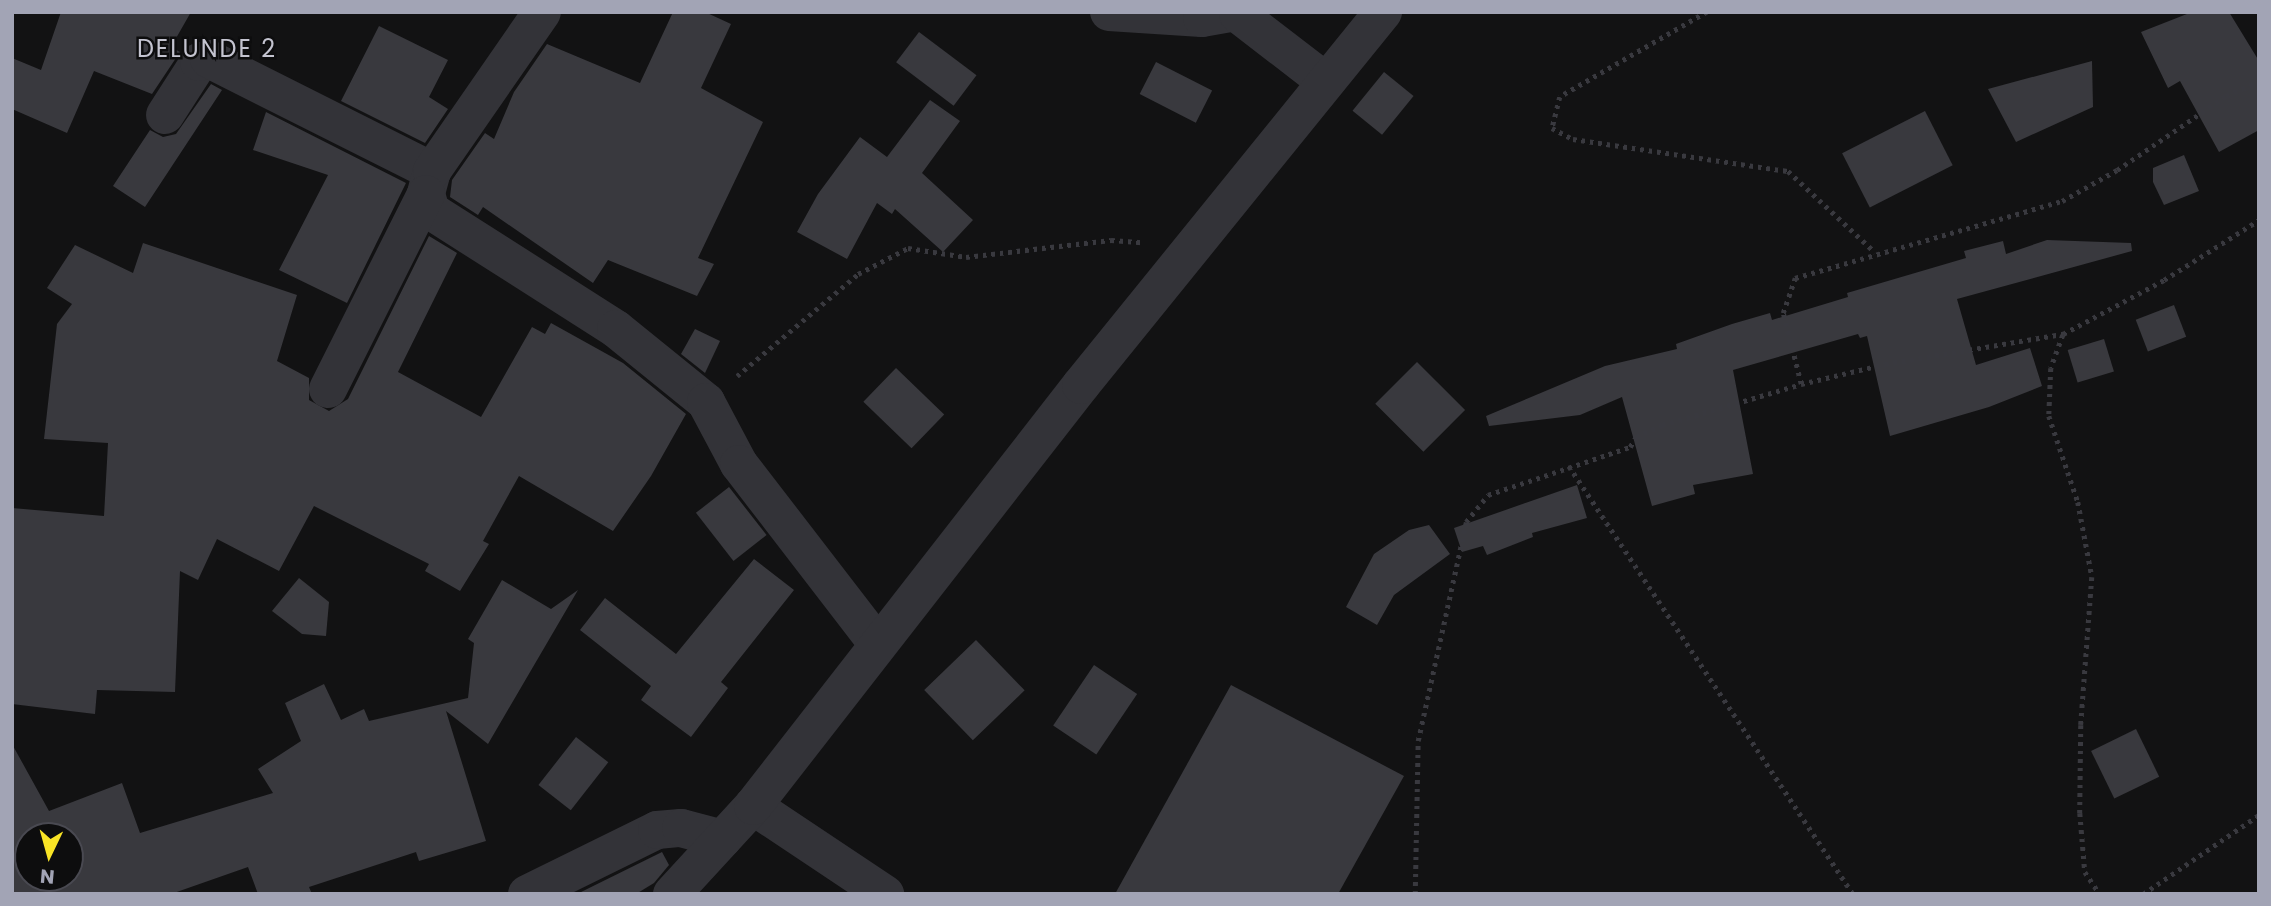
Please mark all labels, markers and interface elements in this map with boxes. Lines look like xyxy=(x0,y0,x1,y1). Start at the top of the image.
district label: DELUNDE 2 xyxy=(138,35,276,63)
north arrow xyxy=(14,822,84,892)
text: N xyxy=(39,862,56,890)

